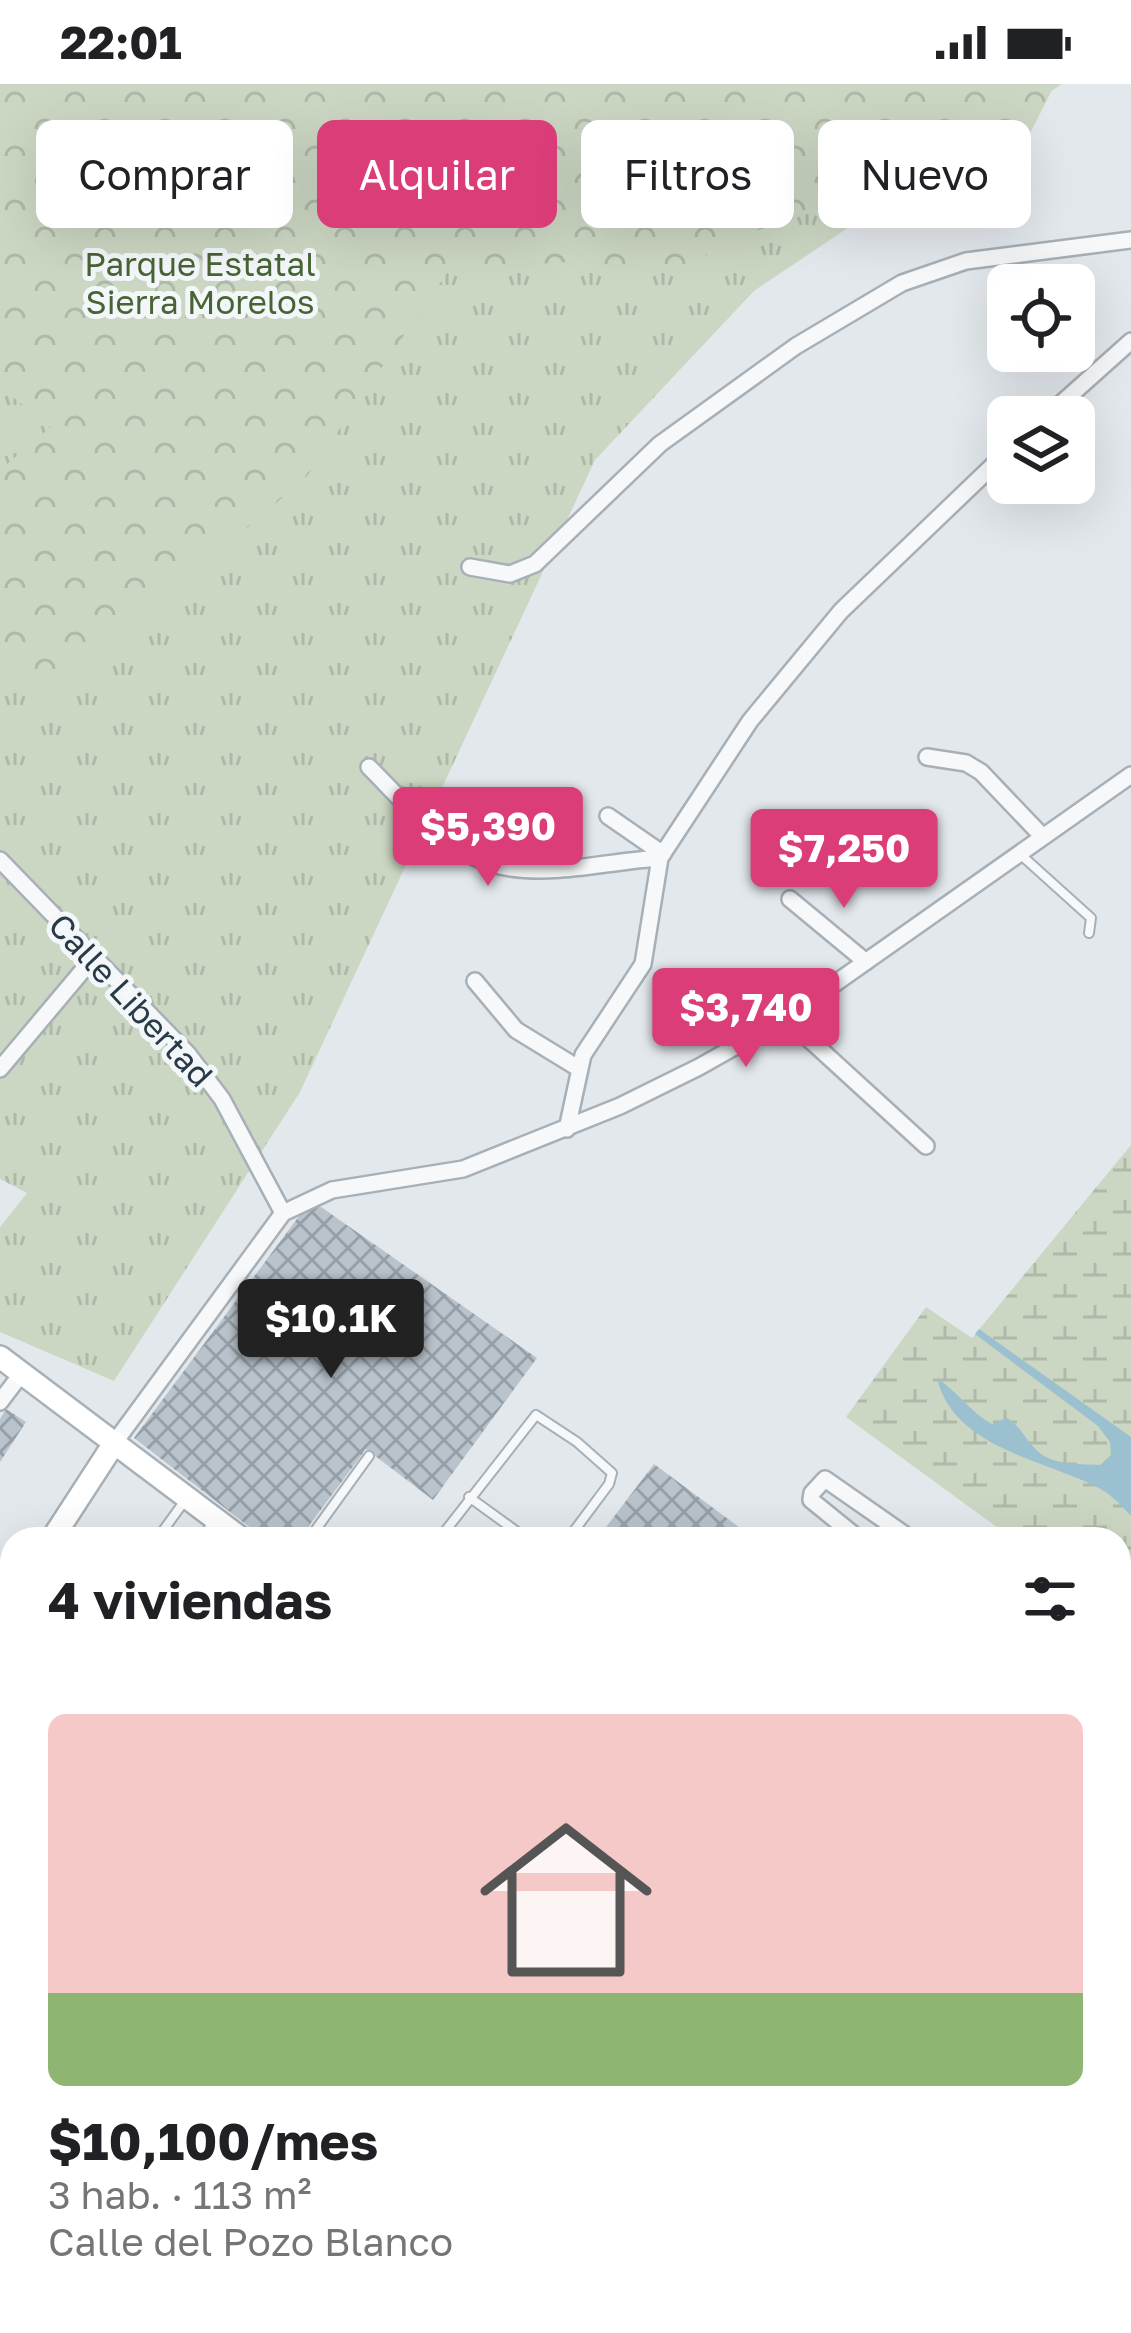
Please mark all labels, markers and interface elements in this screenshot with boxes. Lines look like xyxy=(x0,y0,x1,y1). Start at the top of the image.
text: 22:01 xyxy=(60,15,182,69)
chip: Comprar xyxy=(36,120,293,228)
chip: Alquilar xyxy=(317,120,557,228)
chip: Filtros xyxy=(581,120,794,228)
chip: Nuevo xyxy=(818,120,1031,228)
park label: Parque Estatal Sierra Morelos xyxy=(84,244,316,321)
map controls xyxy=(987,264,1095,504)
button: locate xyxy=(987,264,1095,372)
button: layers xyxy=(987,396,1095,504)
pin: $5,390 xyxy=(390,787,586,889)
text: $5,390 xyxy=(420,802,556,849)
pin: $7,250 xyxy=(746,809,942,911)
text: $7,250 xyxy=(778,824,910,871)
street label: Calle Libertad xyxy=(41,905,221,1094)
pin: $3,740 xyxy=(648,968,844,1070)
text: $3,740 xyxy=(679,983,813,1030)
pin: $10.1K xyxy=(233,1279,429,1381)
text: $10.1K xyxy=(265,1294,397,1341)
icon: filters xyxy=(1017,1566,1083,1632)
text: 4 viviendas xyxy=(48,1569,332,1630)
icon: home xyxy=(458,1792,674,2008)
text: $10,100/mes xyxy=(48,2110,378,2171)
text: 3 hab. · 113 m² xyxy=(48,2171,312,2218)
text: Calle del Pozo Blanco xyxy=(48,2218,453,2265)

